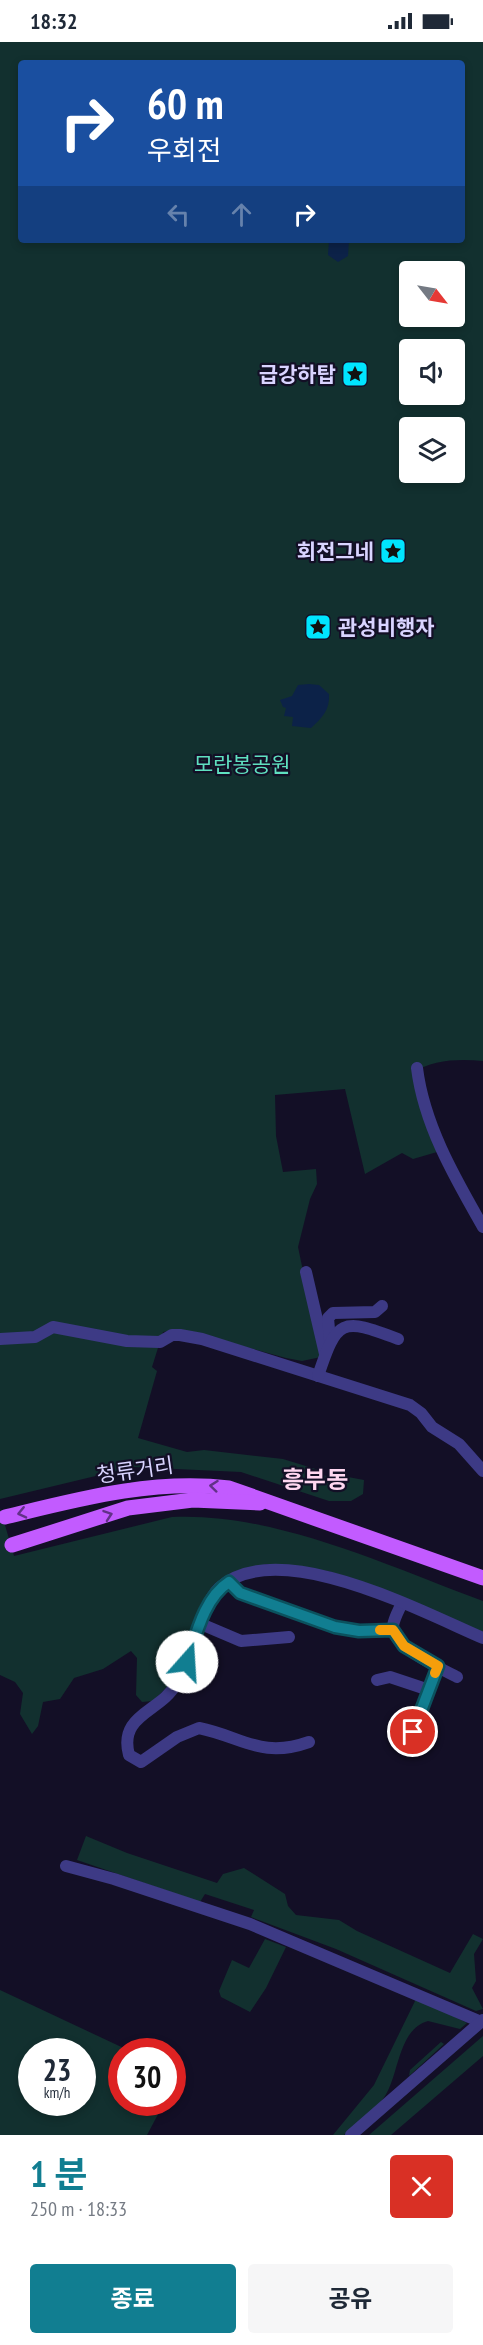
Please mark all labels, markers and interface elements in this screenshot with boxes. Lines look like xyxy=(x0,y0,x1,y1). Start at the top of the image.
text: 18:32 xyxy=(30,7,78,35)
text: 60 m xyxy=(147,76,224,131)
icon: right xyxy=(48,84,126,162)
text: 우회전 xyxy=(147,133,222,167)
icon: left xyxy=(162,198,195,231)
icon: ahead xyxy=(225,198,258,231)
icon: right xyxy=(288,198,321,231)
north arrow xyxy=(399,261,465,327)
map controls xyxy=(399,261,465,483)
button: sound xyxy=(399,339,465,405)
place icon: 급강하탑 xyxy=(340,359,370,389)
place label: 급강하탑 xyxy=(259,361,336,388)
button: layers xyxy=(399,417,465,483)
place icon: 회전그네 xyxy=(378,536,408,566)
place label: 회전그네 xyxy=(297,538,374,565)
place icon: 관성비행자 xyxy=(303,612,333,642)
place label: 관성비행자 xyxy=(338,614,435,641)
park label: 모란봉공원 xyxy=(194,751,290,778)
street label: 청류거리 xyxy=(95,1451,175,1489)
district label: 흥부동 xyxy=(282,1464,348,1495)
one-way arrow xyxy=(209,1480,218,1493)
one-way arrow xyxy=(17,1505,27,1518)
one-way arrow xyxy=(102,1510,113,1522)
position arrow xyxy=(155,1630,219,1694)
pin xyxy=(387,1706,438,1757)
icon: arrive xyxy=(396,1715,429,1748)
speed limit sign: 30 xyxy=(108,2038,186,2116)
text: 23 xyxy=(43,2050,71,2089)
text: km/h xyxy=(44,2083,70,2102)
text: 1 분 xyxy=(30,2150,88,2197)
button: close xyxy=(390,2155,453,2218)
text: 250 m · 18:33 xyxy=(30,2196,127,2222)
button: 종료 xyxy=(30,2264,236,2333)
button: 공유 xyxy=(248,2264,453,2333)

